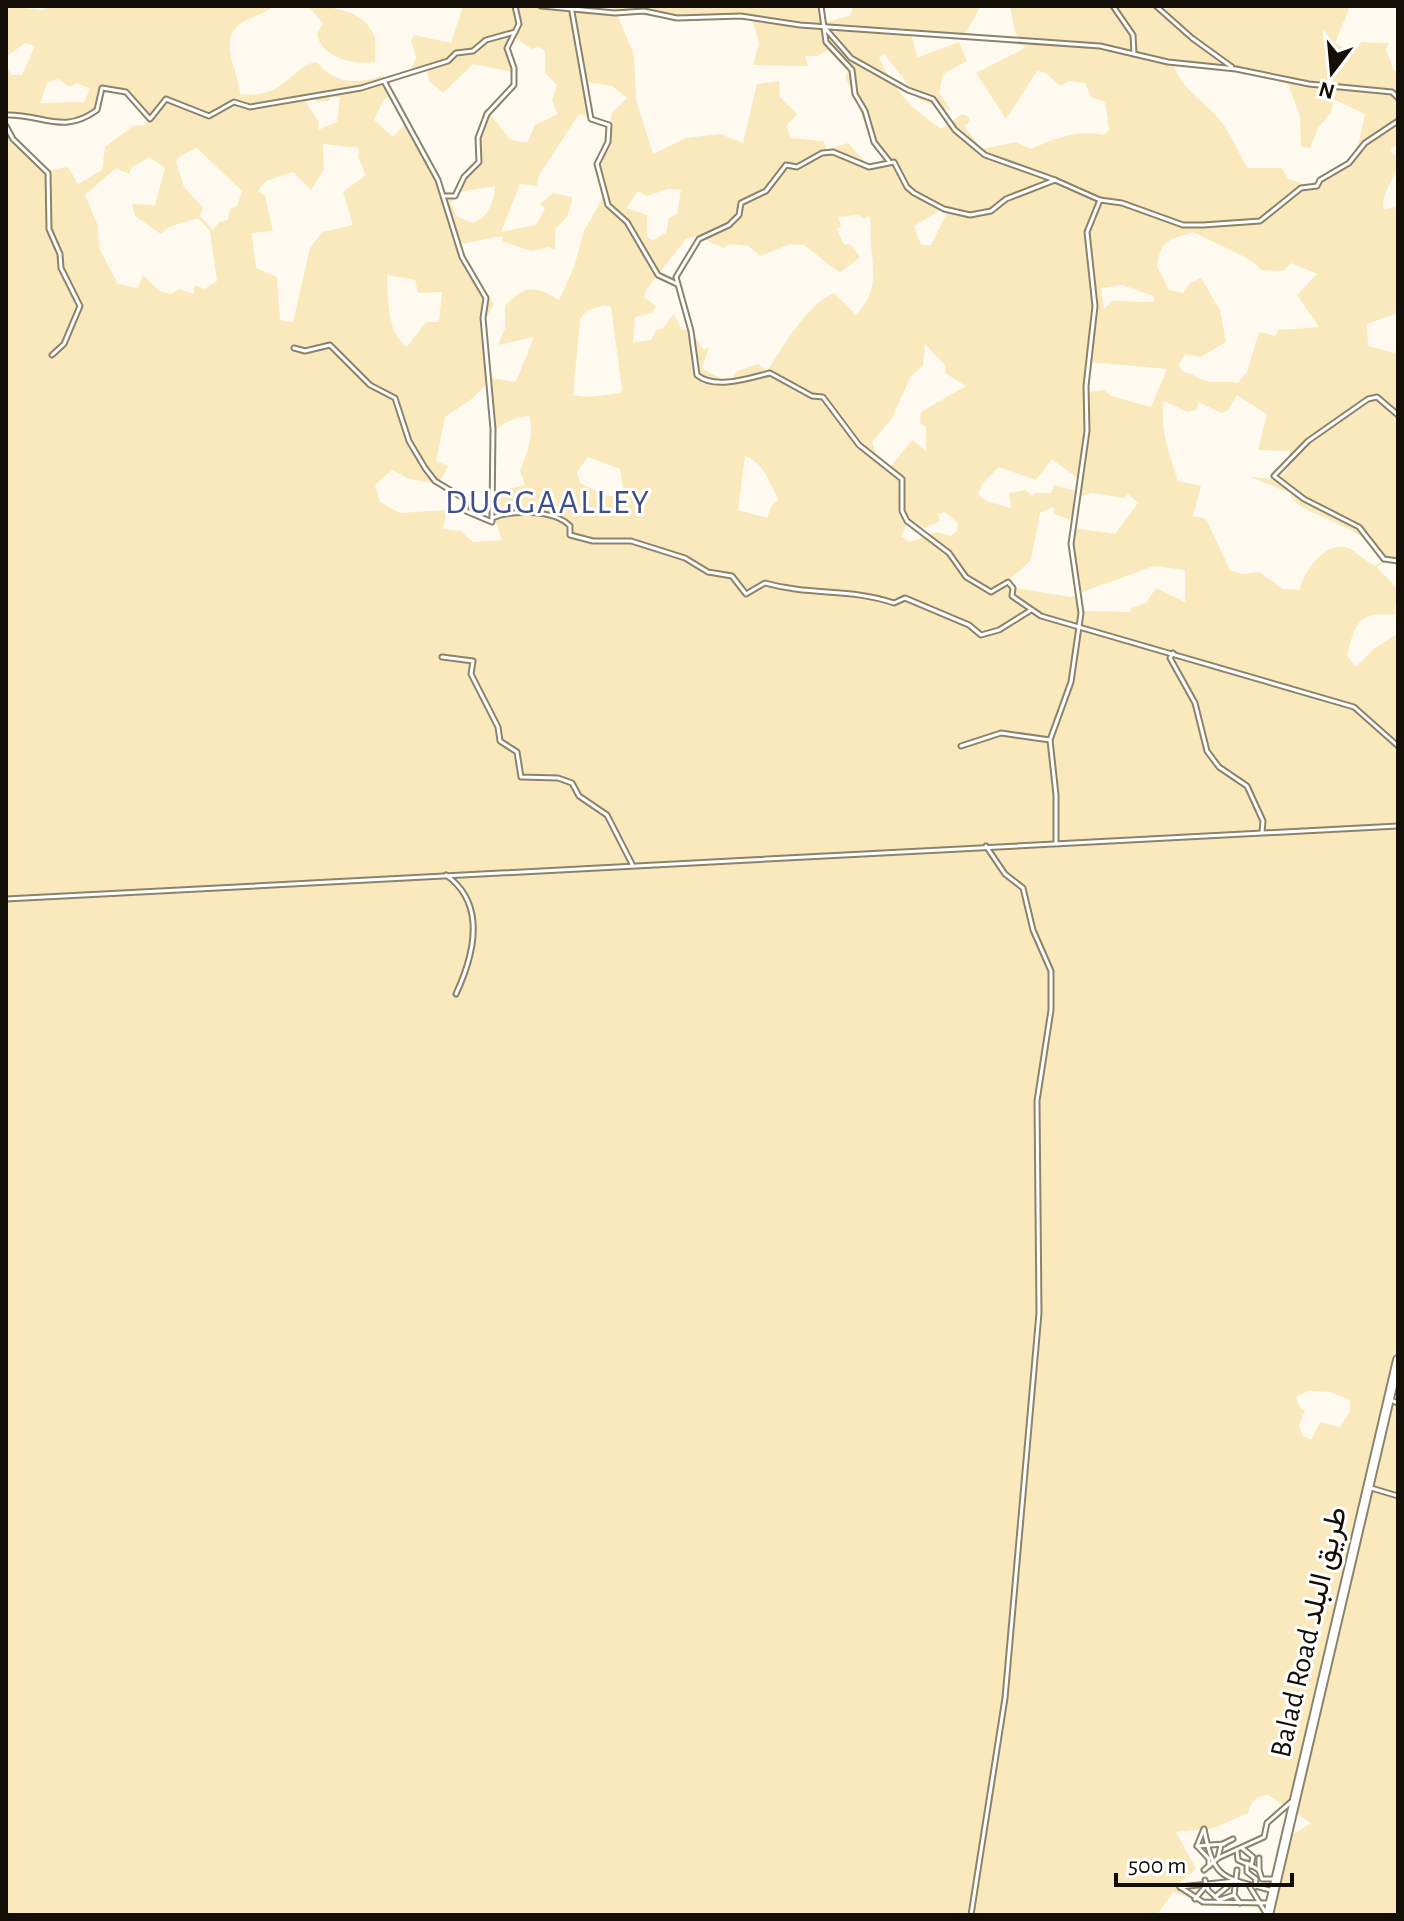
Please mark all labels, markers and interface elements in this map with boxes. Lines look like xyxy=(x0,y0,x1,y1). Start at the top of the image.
north arrow xyxy=(1292,32,1372,112)
text: N xyxy=(1316,78,1337,103)
district label: DUGGAALLEY xyxy=(445,486,651,520)
street label: Balad Road طريق البلد xyxy=(1266,1504,1354,1761)
scale bar xyxy=(1116,1837,1292,1887)
text: 500 m xyxy=(1128,1854,1187,1878)

